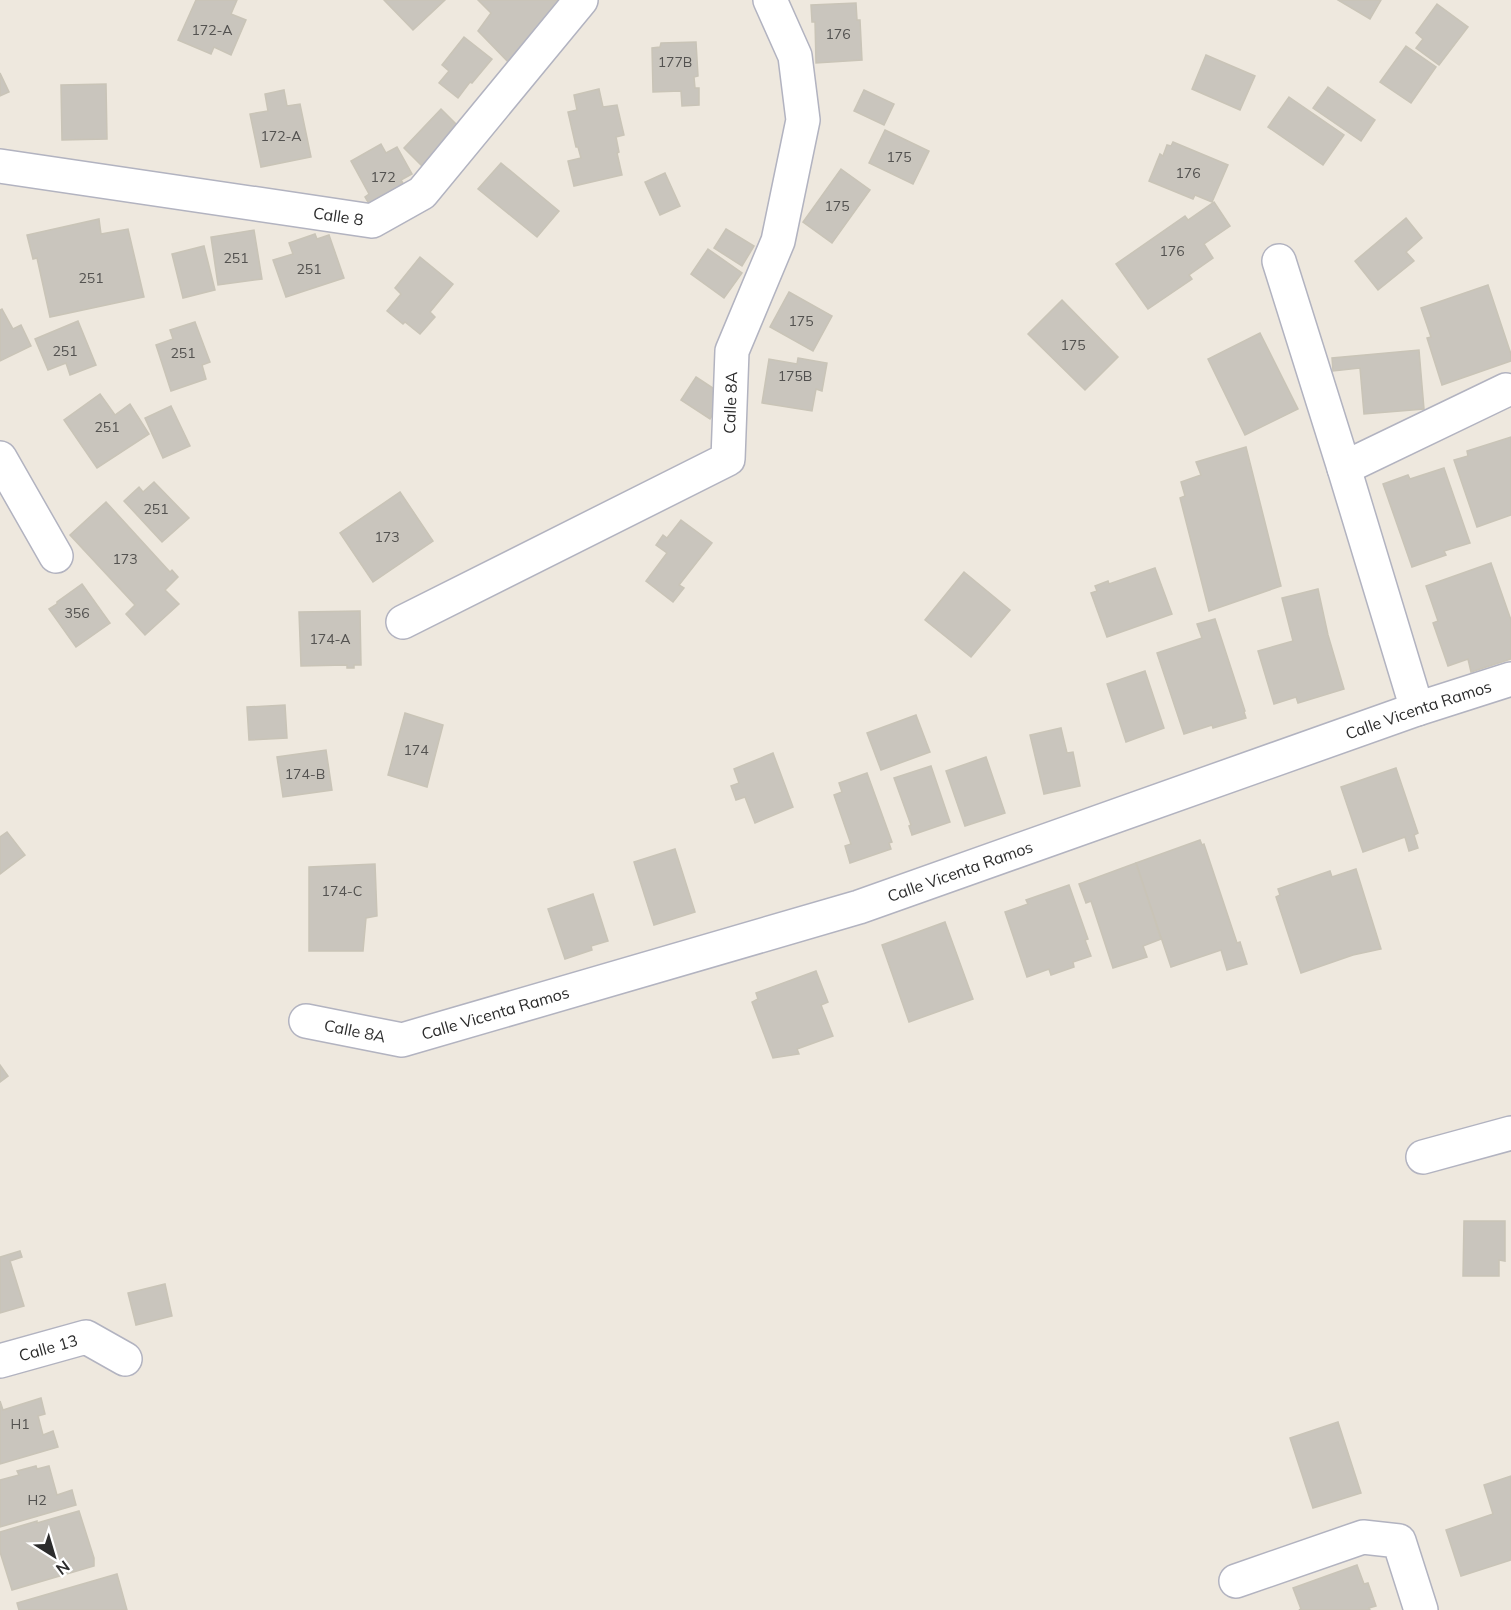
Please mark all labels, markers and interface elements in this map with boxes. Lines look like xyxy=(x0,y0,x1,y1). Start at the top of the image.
house number: 172-A xyxy=(191,21,233,39)
house number: 176 xyxy=(825,25,851,43)
house number: 177B xyxy=(658,53,692,71)
house number: 172-A xyxy=(260,127,302,145)
house number: 175 xyxy=(886,148,912,166)
house number: 176 xyxy=(1175,164,1201,182)
house number: 172 xyxy=(370,168,396,186)
house number: 175 xyxy=(824,197,850,215)
street label: Calle 8 xyxy=(312,202,365,230)
house number: 176 xyxy=(1159,242,1185,260)
house number: 251 xyxy=(223,249,249,267)
house number: 251 xyxy=(296,260,322,278)
house number: 251 xyxy=(78,269,104,287)
house number: 175 xyxy=(788,312,814,330)
house number: 175 xyxy=(1060,336,1086,354)
house number: 251 xyxy=(52,342,78,360)
house number: 251 xyxy=(170,344,196,362)
house number: 175B xyxy=(778,367,812,385)
street label: Calle 8A xyxy=(719,371,741,434)
house number: 251 xyxy=(94,418,120,436)
house number: 251 xyxy=(143,500,169,518)
house number: 173 xyxy=(374,528,400,546)
house number: 173 xyxy=(112,550,138,568)
house number: 356 xyxy=(64,604,90,622)
house number: 174-A xyxy=(309,630,351,648)
street label: Calle Vicenta Ramos xyxy=(1343,676,1494,744)
house number: 174 xyxy=(403,741,429,759)
house number: 174-B xyxy=(285,765,325,783)
street label: Calle Vicenta Ramos xyxy=(885,836,1035,906)
house number: 174-C xyxy=(322,882,362,900)
street label: Calle Vicenta Ramos xyxy=(419,982,572,1044)
street label: Calle 8A xyxy=(323,1015,388,1047)
street label: Calle 13 xyxy=(17,1330,80,1365)
house number: H1 xyxy=(10,1415,30,1433)
house number: H2 xyxy=(27,1491,47,1509)
north arrow xyxy=(24,1526,84,1586)
text: N xyxy=(52,1556,74,1580)

